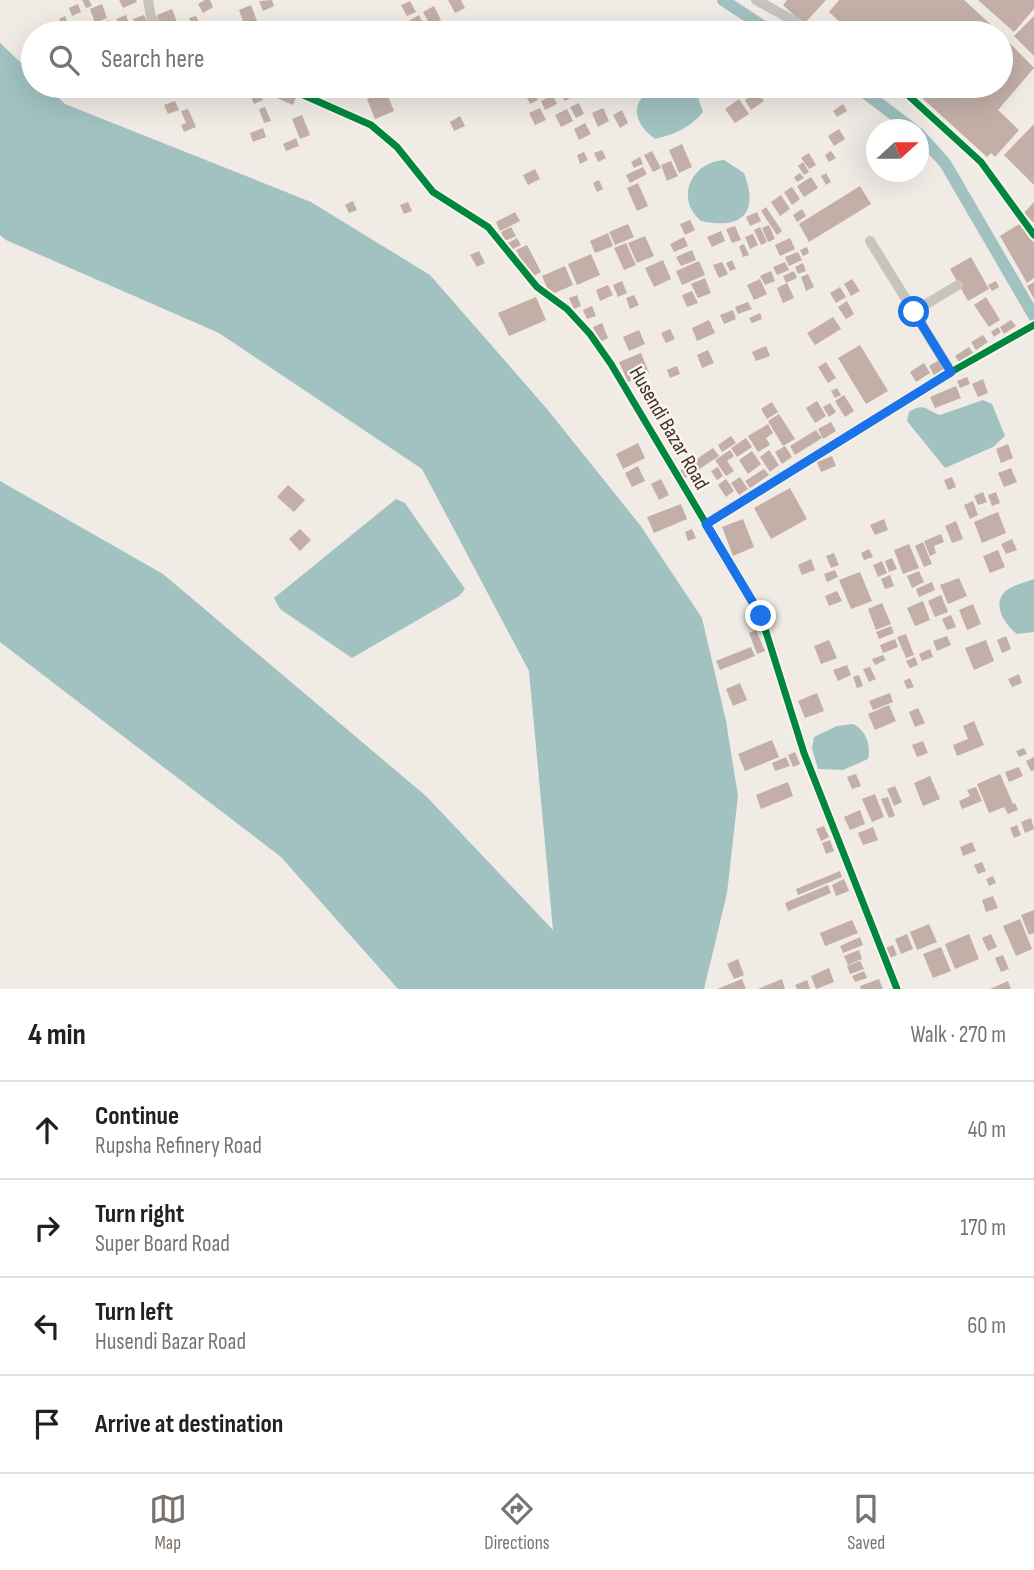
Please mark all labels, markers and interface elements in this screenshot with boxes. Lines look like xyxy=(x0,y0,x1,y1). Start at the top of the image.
search box xyxy=(21,21,1013,98)
icon: search xyxy=(45,41,83,79)
text: Search here xyxy=(101,44,204,75)
north arrow xyxy=(866,119,929,182)
route start xyxy=(898,296,929,327)
street label: Husendi Bazar Road xyxy=(624,362,714,494)
route end xyxy=(745,600,776,631)
text: 4 min xyxy=(28,1017,86,1053)
text: Walk · 270 m xyxy=(911,1021,1006,1049)
text: Continue xyxy=(95,1101,179,1132)
icon: ahead xyxy=(28,1111,66,1149)
text: 40 m xyxy=(968,1116,1006,1144)
text: Rupsha Refinery Road xyxy=(95,1132,262,1160)
text: Turn right xyxy=(95,1199,184,1230)
icon: right xyxy=(28,1209,66,1247)
text: 170 m xyxy=(960,1214,1006,1242)
text: Super Board Road xyxy=(95,1230,230,1258)
text: Turn left xyxy=(95,1297,173,1328)
icon: left xyxy=(28,1307,66,1345)
text: 60 m xyxy=(967,1312,1006,1340)
text: Husendi Bazar Road xyxy=(95,1328,246,1356)
icon: arrive xyxy=(28,1405,66,1443)
text: Arrive at destination xyxy=(95,1409,283,1440)
tab: Map xyxy=(149,1490,187,1555)
tab: Directions xyxy=(484,1490,550,1555)
tab: Saved xyxy=(847,1490,885,1555)

